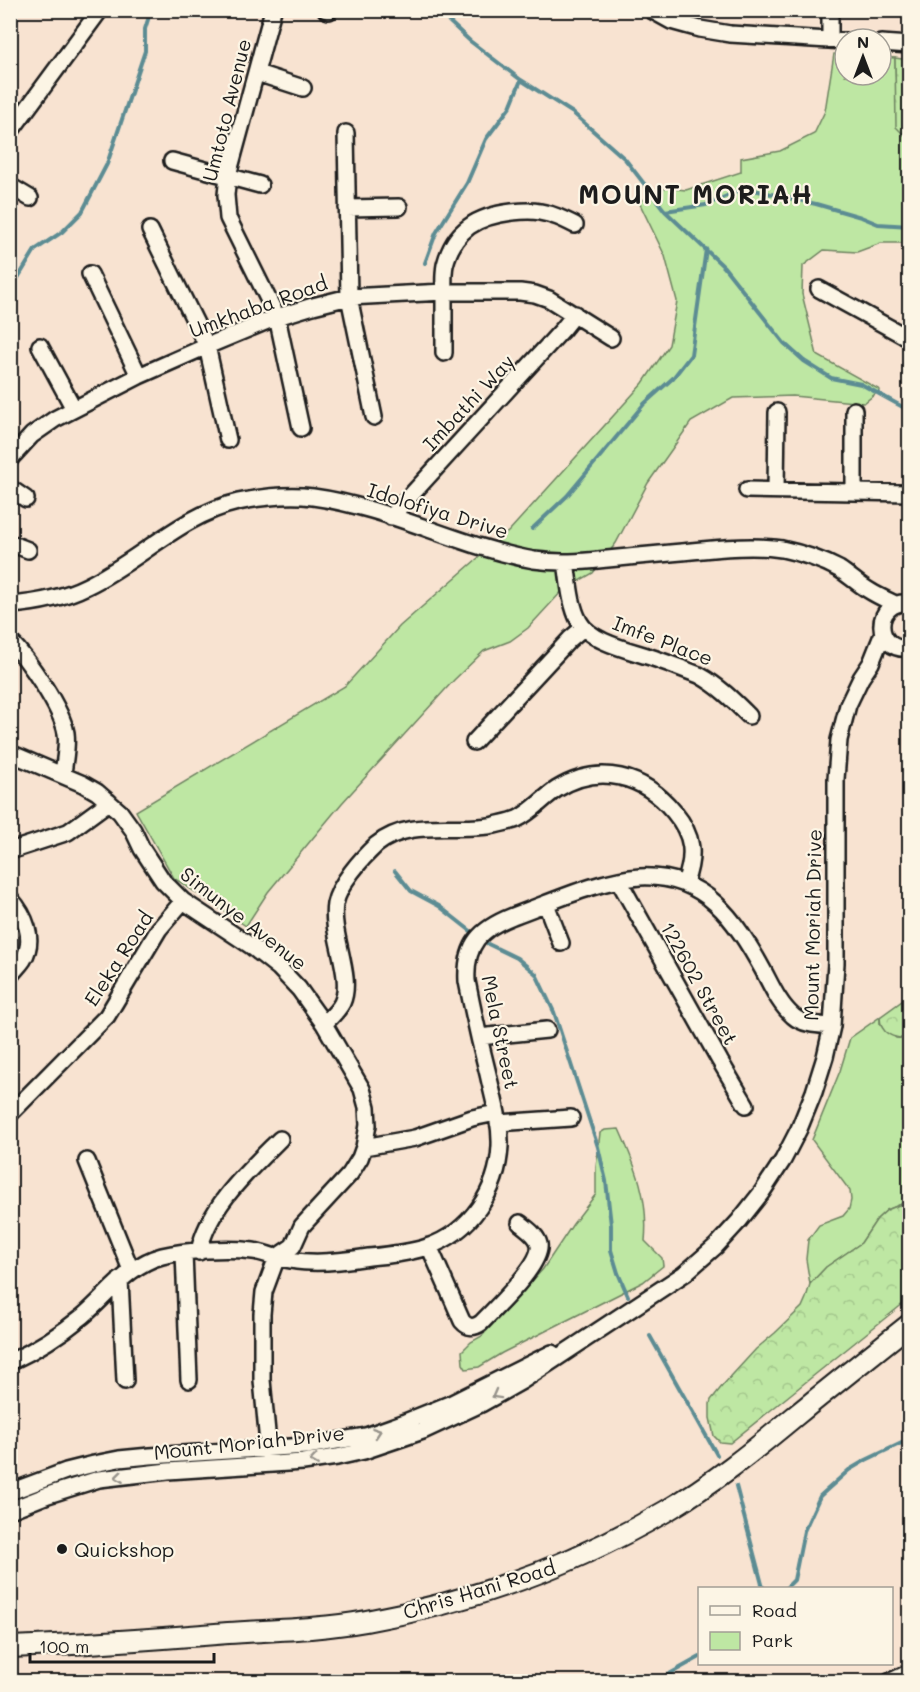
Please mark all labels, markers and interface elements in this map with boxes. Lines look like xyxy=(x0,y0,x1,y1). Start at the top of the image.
north arrow xyxy=(833,27,893,87)
text: N xyxy=(857,31,869,52)
street label: Umtoto Avenue xyxy=(196,36,256,184)
district label: MOUNT MORIAH xyxy=(578,177,814,211)
street label: Umkhaba Road xyxy=(185,269,331,343)
street label: Imbathi Way xyxy=(417,348,519,456)
street label: Idolofiya Drive xyxy=(364,476,512,544)
street label: Imfe Place xyxy=(609,609,717,671)
street label: Mount Moriah Drive xyxy=(797,829,827,1021)
street label: Simunye Avenue xyxy=(175,860,313,976)
street label: Eleka Road xyxy=(78,906,158,1010)
street label: 122602 Street xyxy=(655,917,745,1049)
street label: Mela Street xyxy=(476,973,526,1091)
one-way arrow xyxy=(492,1388,502,1400)
street label: Mount Moriah Drive xyxy=(152,1419,346,1465)
one-way arrow xyxy=(371,1426,382,1439)
one-way arrow xyxy=(309,1454,318,1466)
one-way arrow xyxy=(115,1470,124,1483)
place label: Quickshop xyxy=(74,1536,174,1562)
marker: Quickshop xyxy=(55,1542,69,1556)
street label: Chris Hani Road xyxy=(400,1553,558,1625)
legend xyxy=(698,1587,893,1665)
text: Road xyxy=(752,1598,797,1622)
scale bar xyxy=(30,1626,214,1664)
text: Park xyxy=(752,1628,793,1652)
text: 100 m xyxy=(39,1634,89,1658)

